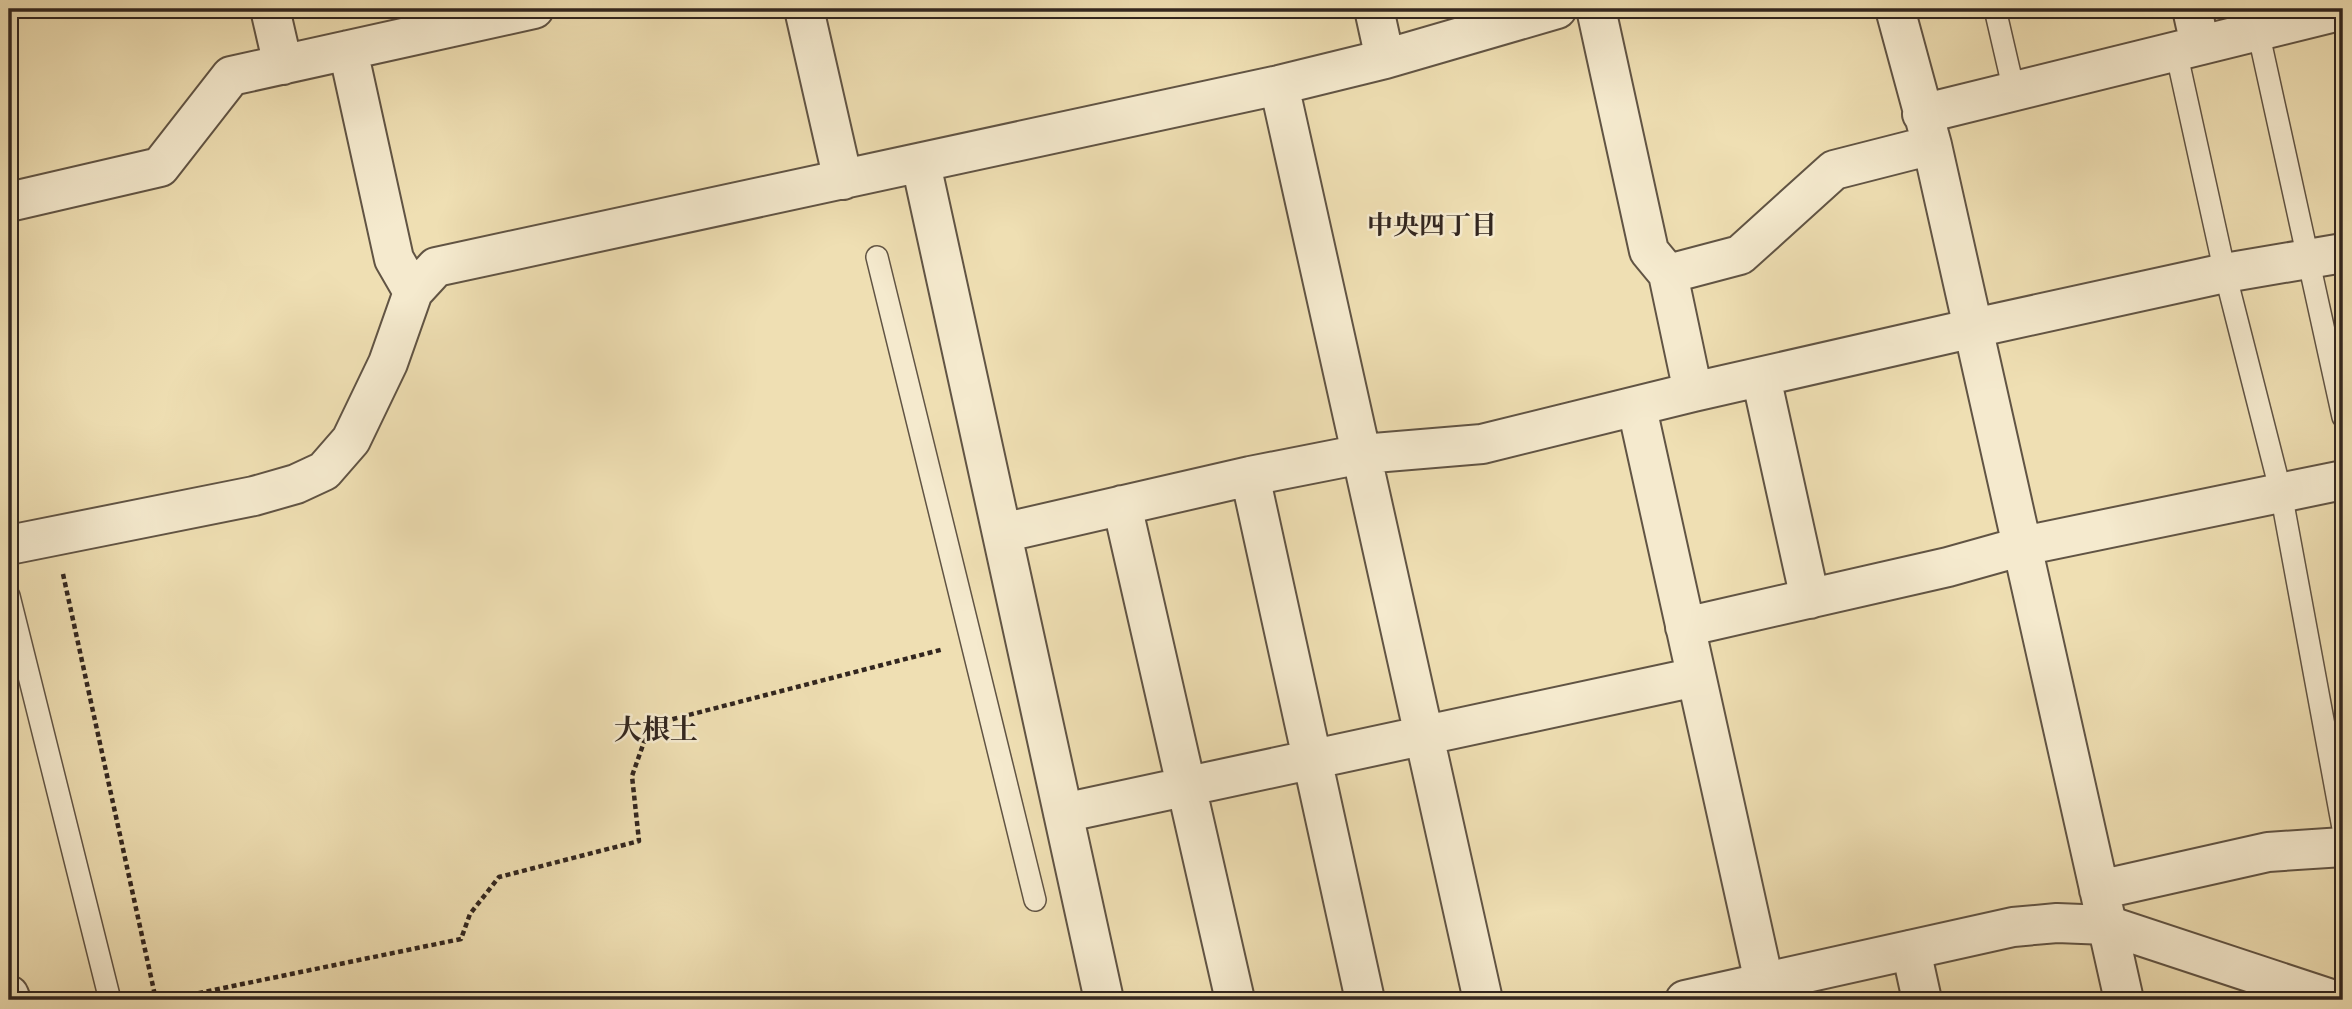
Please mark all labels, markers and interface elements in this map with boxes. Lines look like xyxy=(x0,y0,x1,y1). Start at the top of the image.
district label: 中央四丁目 xyxy=(1367,208,1497,243)
district label: 大根土 xyxy=(614,711,698,749)

